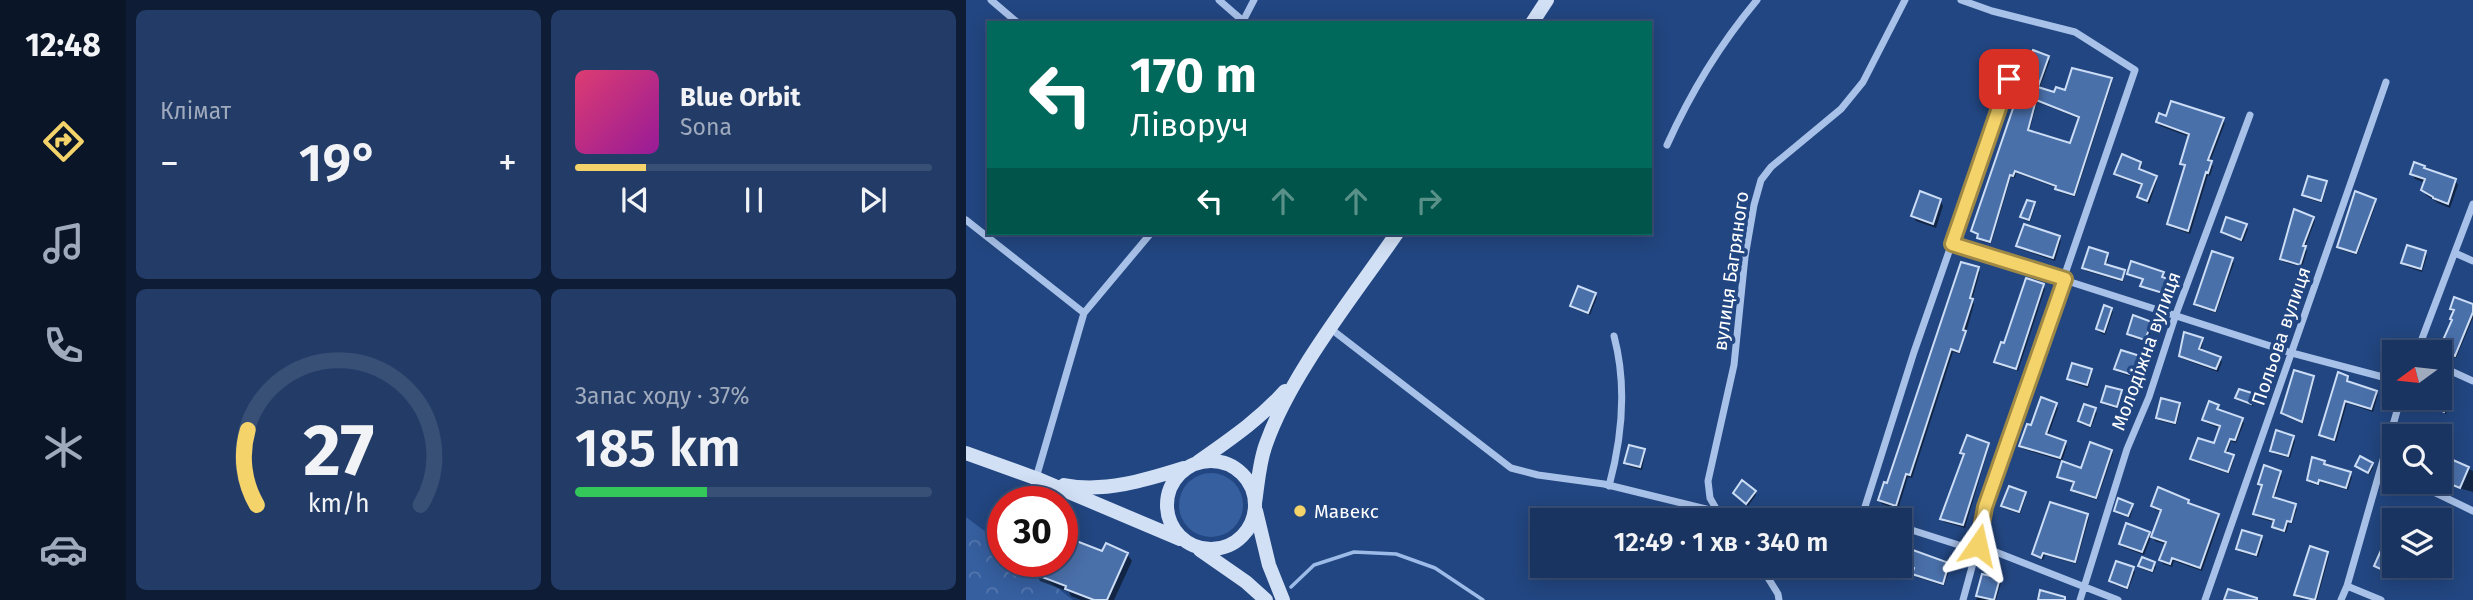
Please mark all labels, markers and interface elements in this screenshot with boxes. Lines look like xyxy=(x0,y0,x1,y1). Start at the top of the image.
text: 12:48 xyxy=(25,26,101,64)
text: 170 m xyxy=(1130,46,1257,105)
icon: left xyxy=(1015,49,1106,140)
pin xyxy=(1979,49,2039,109)
icon: arrive xyxy=(1990,60,2028,98)
text: Blue Orbit xyxy=(680,82,800,113)
text: Клімат xyxy=(160,97,231,125)
text: Ліворуч xyxy=(1130,106,1249,144)
text: Sona xyxy=(680,113,732,141)
icon: directions xyxy=(39,117,88,166)
text: 19° xyxy=(299,132,378,195)
text: − xyxy=(160,140,179,186)
text: + xyxy=(498,140,517,186)
icon: previous xyxy=(616,181,654,219)
icon: pause xyxy=(735,181,773,219)
icon: next xyxy=(854,181,892,219)
icon: left xyxy=(1191,182,1229,220)
icon: ahead xyxy=(1264,182,1302,220)
icon: ahead xyxy=(1337,182,1375,220)
icon: right xyxy=(1410,182,1448,220)
street label: вулиця Багряного xyxy=(1708,190,1754,352)
icon: music xyxy=(39,219,88,268)
street label: Польова вулиця xyxy=(2247,264,2315,408)
street label: Молодіжна вулиця xyxy=(2107,268,2185,434)
icon: phone xyxy=(39,321,88,370)
north arrow xyxy=(2382,340,2452,410)
map controls xyxy=(2382,340,2452,578)
text: Запас ходу · 37% xyxy=(575,382,749,410)
text: 27 xyxy=(303,408,374,495)
text: 185 km xyxy=(575,417,741,480)
icon: climate xyxy=(39,423,88,472)
button: search xyxy=(2382,424,2452,494)
speed limit sign: 30 xyxy=(987,486,1078,577)
text: km/h xyxy=(308,489,369,519)
place label: Мавекс xyxy=(1314,500,1379,523)
marker: Мавекс xyxy=(1292,503,1308,519)
position arrow xyxy=(1941,508,2015,582)
button: layers xyxy=(2382,508,2452,578)
icon: car xyxy=(39,525,88,574)
text: 12:49 · 1 хв · 340 m xyxy=(1614,527,1828,558)

